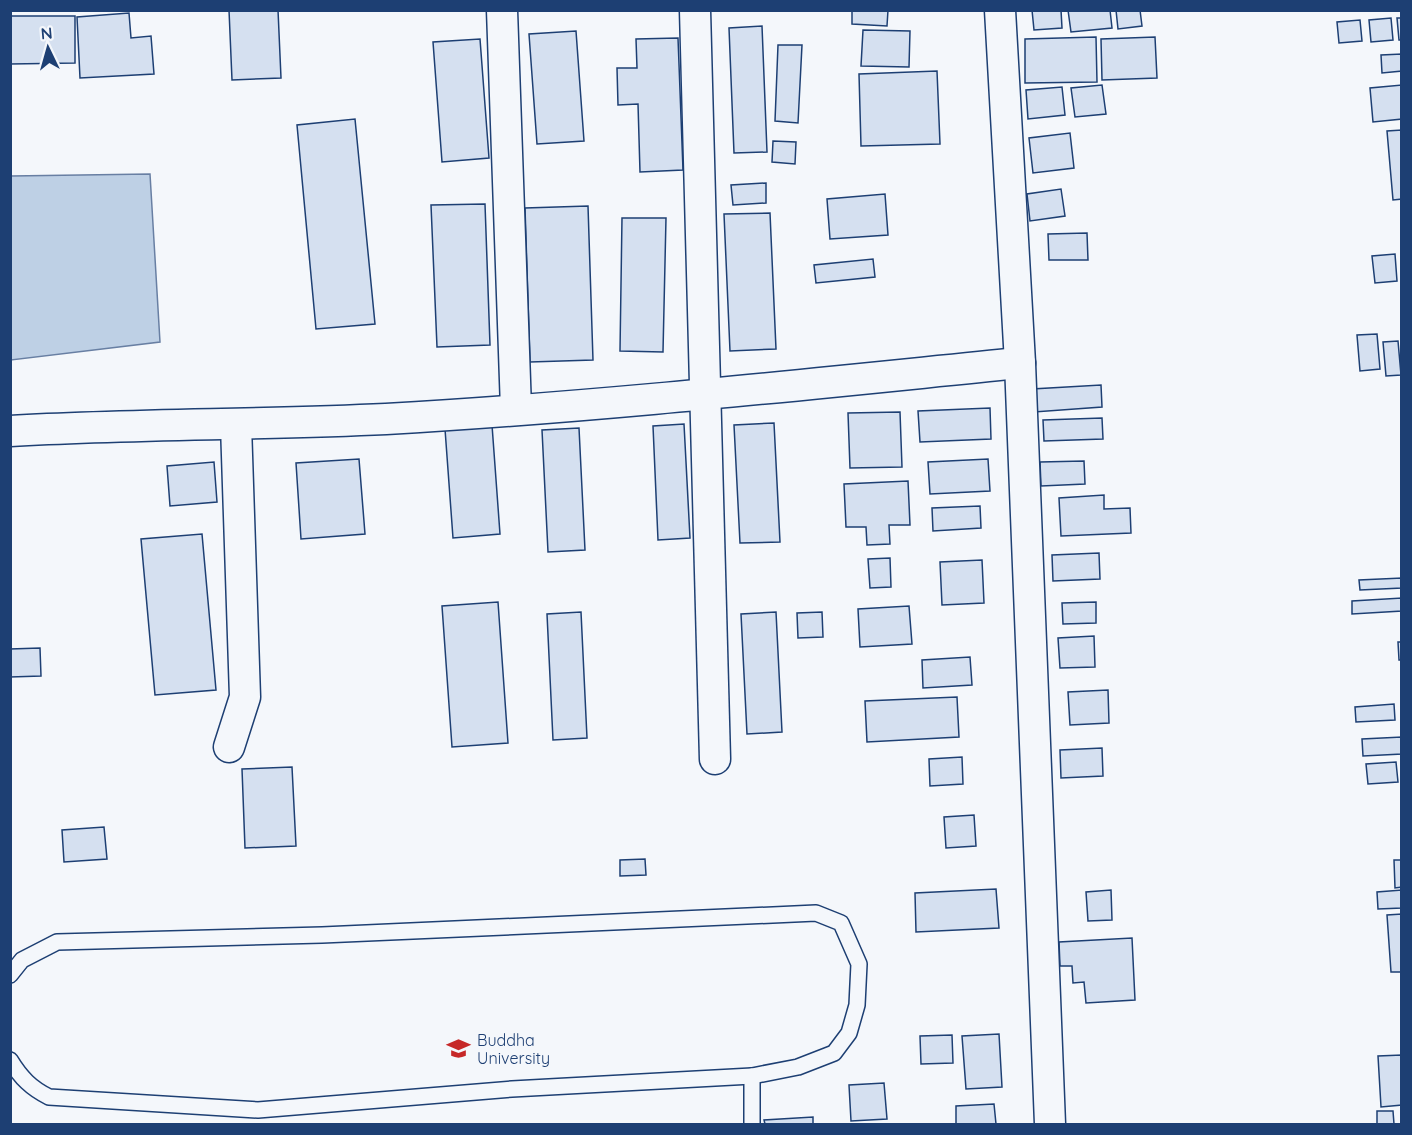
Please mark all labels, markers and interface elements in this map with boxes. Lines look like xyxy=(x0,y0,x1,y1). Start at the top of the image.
north arrow xyxy=(18,18,78,78)
text: N xyxy=(40,23,53,44)
place label: Buddha University xyxy=(477,1030,550,1068)
school or university icon: Buddha University xyxy=(446,1036,472,1062)

